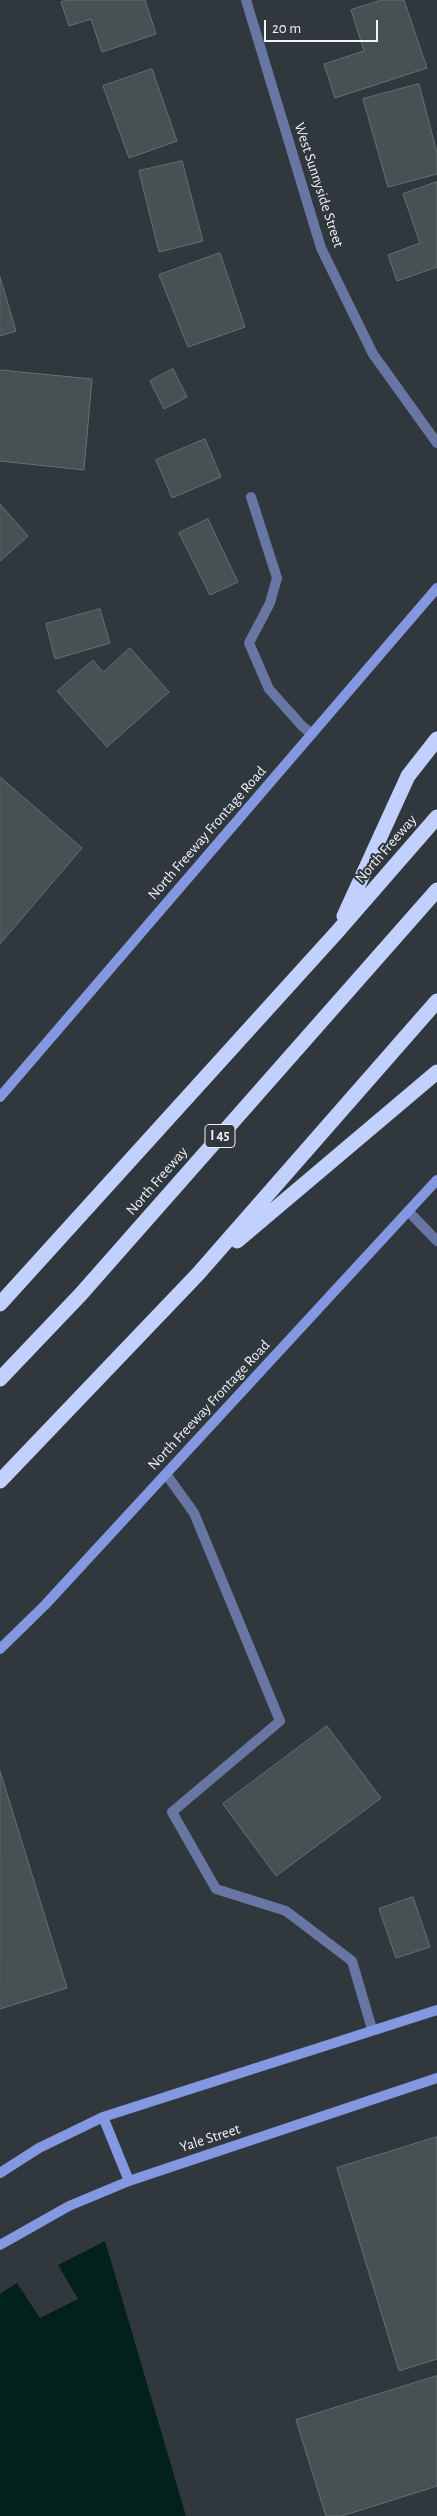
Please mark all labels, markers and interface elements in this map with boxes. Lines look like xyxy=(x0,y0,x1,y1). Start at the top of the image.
scale bar xyxy=(267,10,381,42)
text: 20 m xyxy=(272,21,301,36)
street label: West Sunnyside Street xyxy=(290,120,348,250)
street label: North Freeway Frontage Road xyxy=(144,763,270,903)
street label: North Freeway xyxy=(351,811,421,887)
road number: I 45 xyxy=(205,1124,235,1148)
street label: North Freeway xyxy=(122,1143,192,1219)
street label: North Freeway Frontage Road xyxy=(144,1336,274,1474)
street label: Yale Street xyxy=(178,2120,242,2156)

